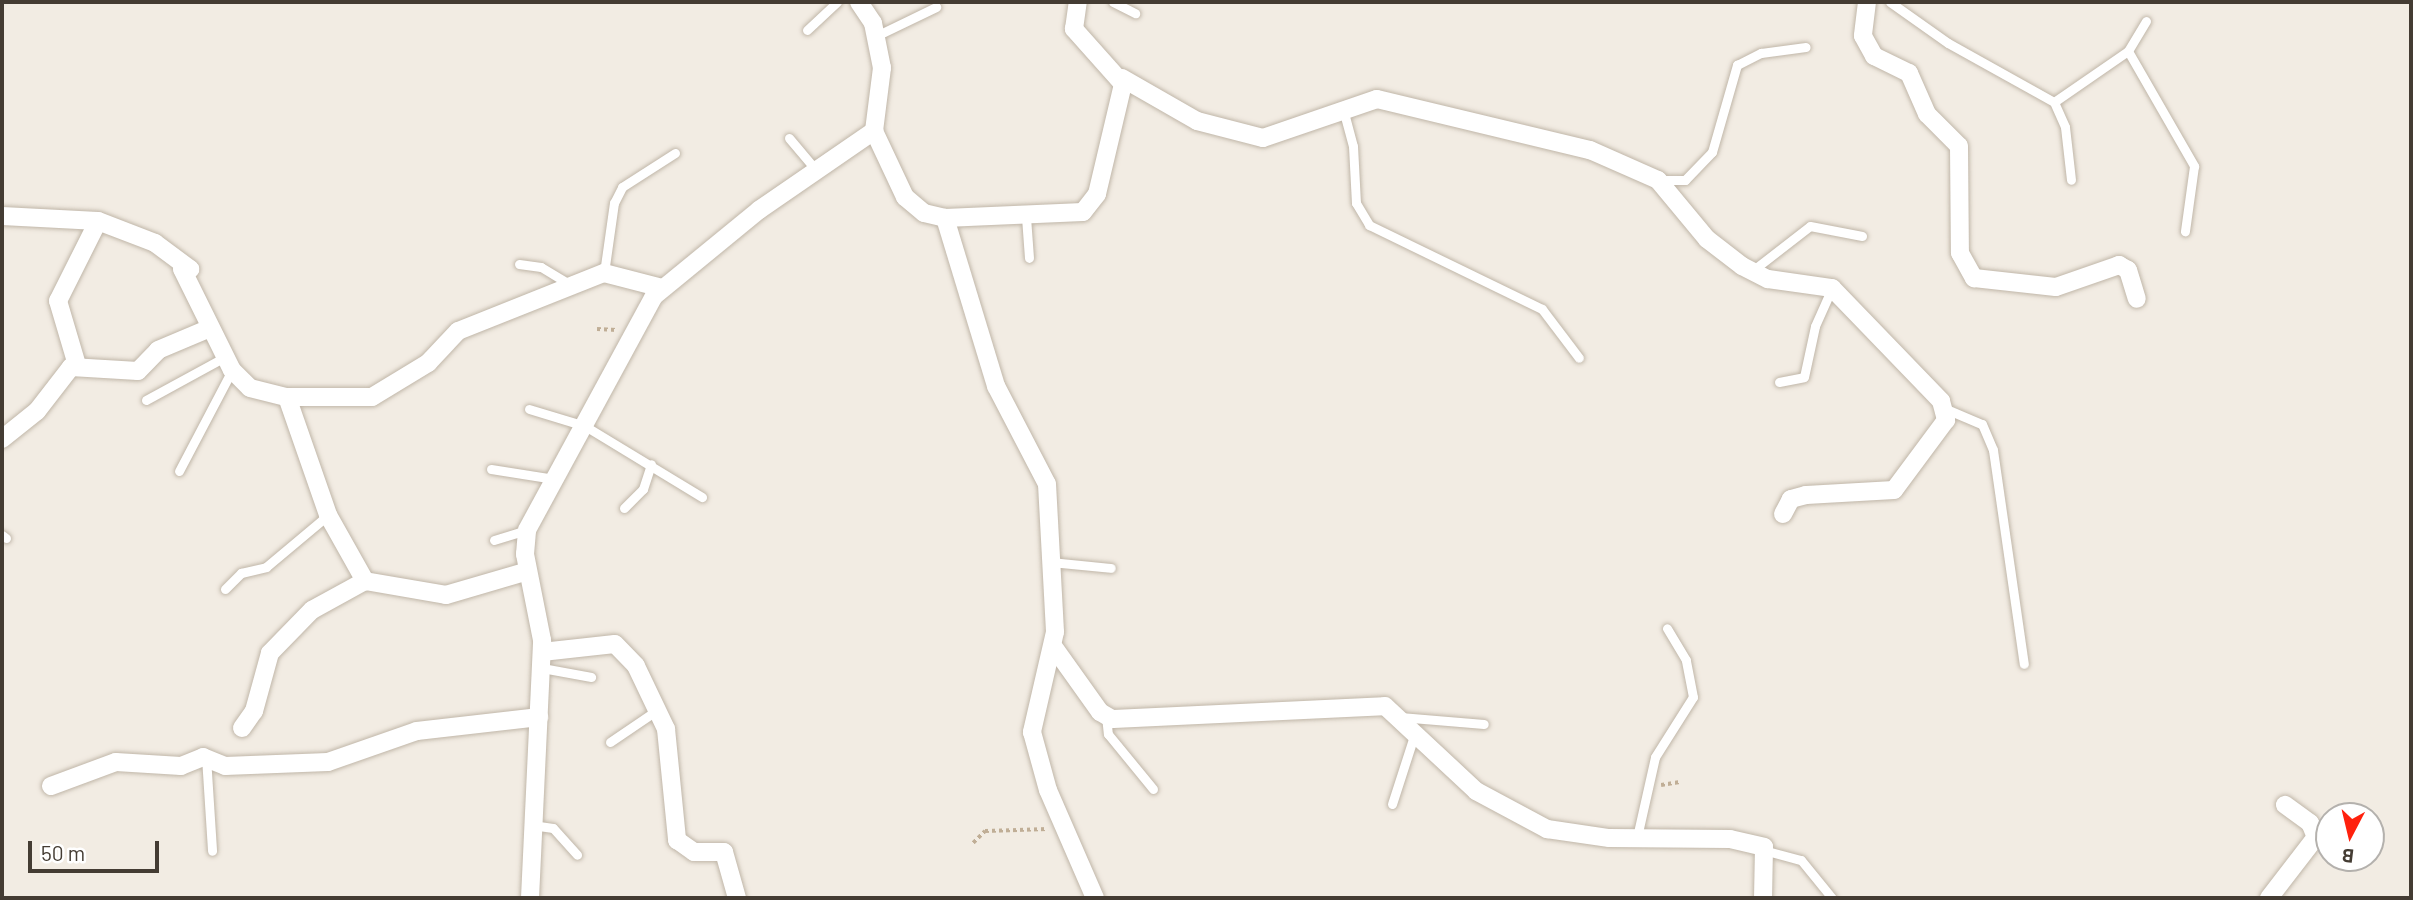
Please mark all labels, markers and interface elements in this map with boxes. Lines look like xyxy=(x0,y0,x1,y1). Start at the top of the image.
north arrow xyxy=(2315,802,2385,872)
scale bar xyxy=(32,827,163,871)
text: 50 m xyxy=(41,840,85,865)
text: B xyxy=(2340,844,2355,868)

